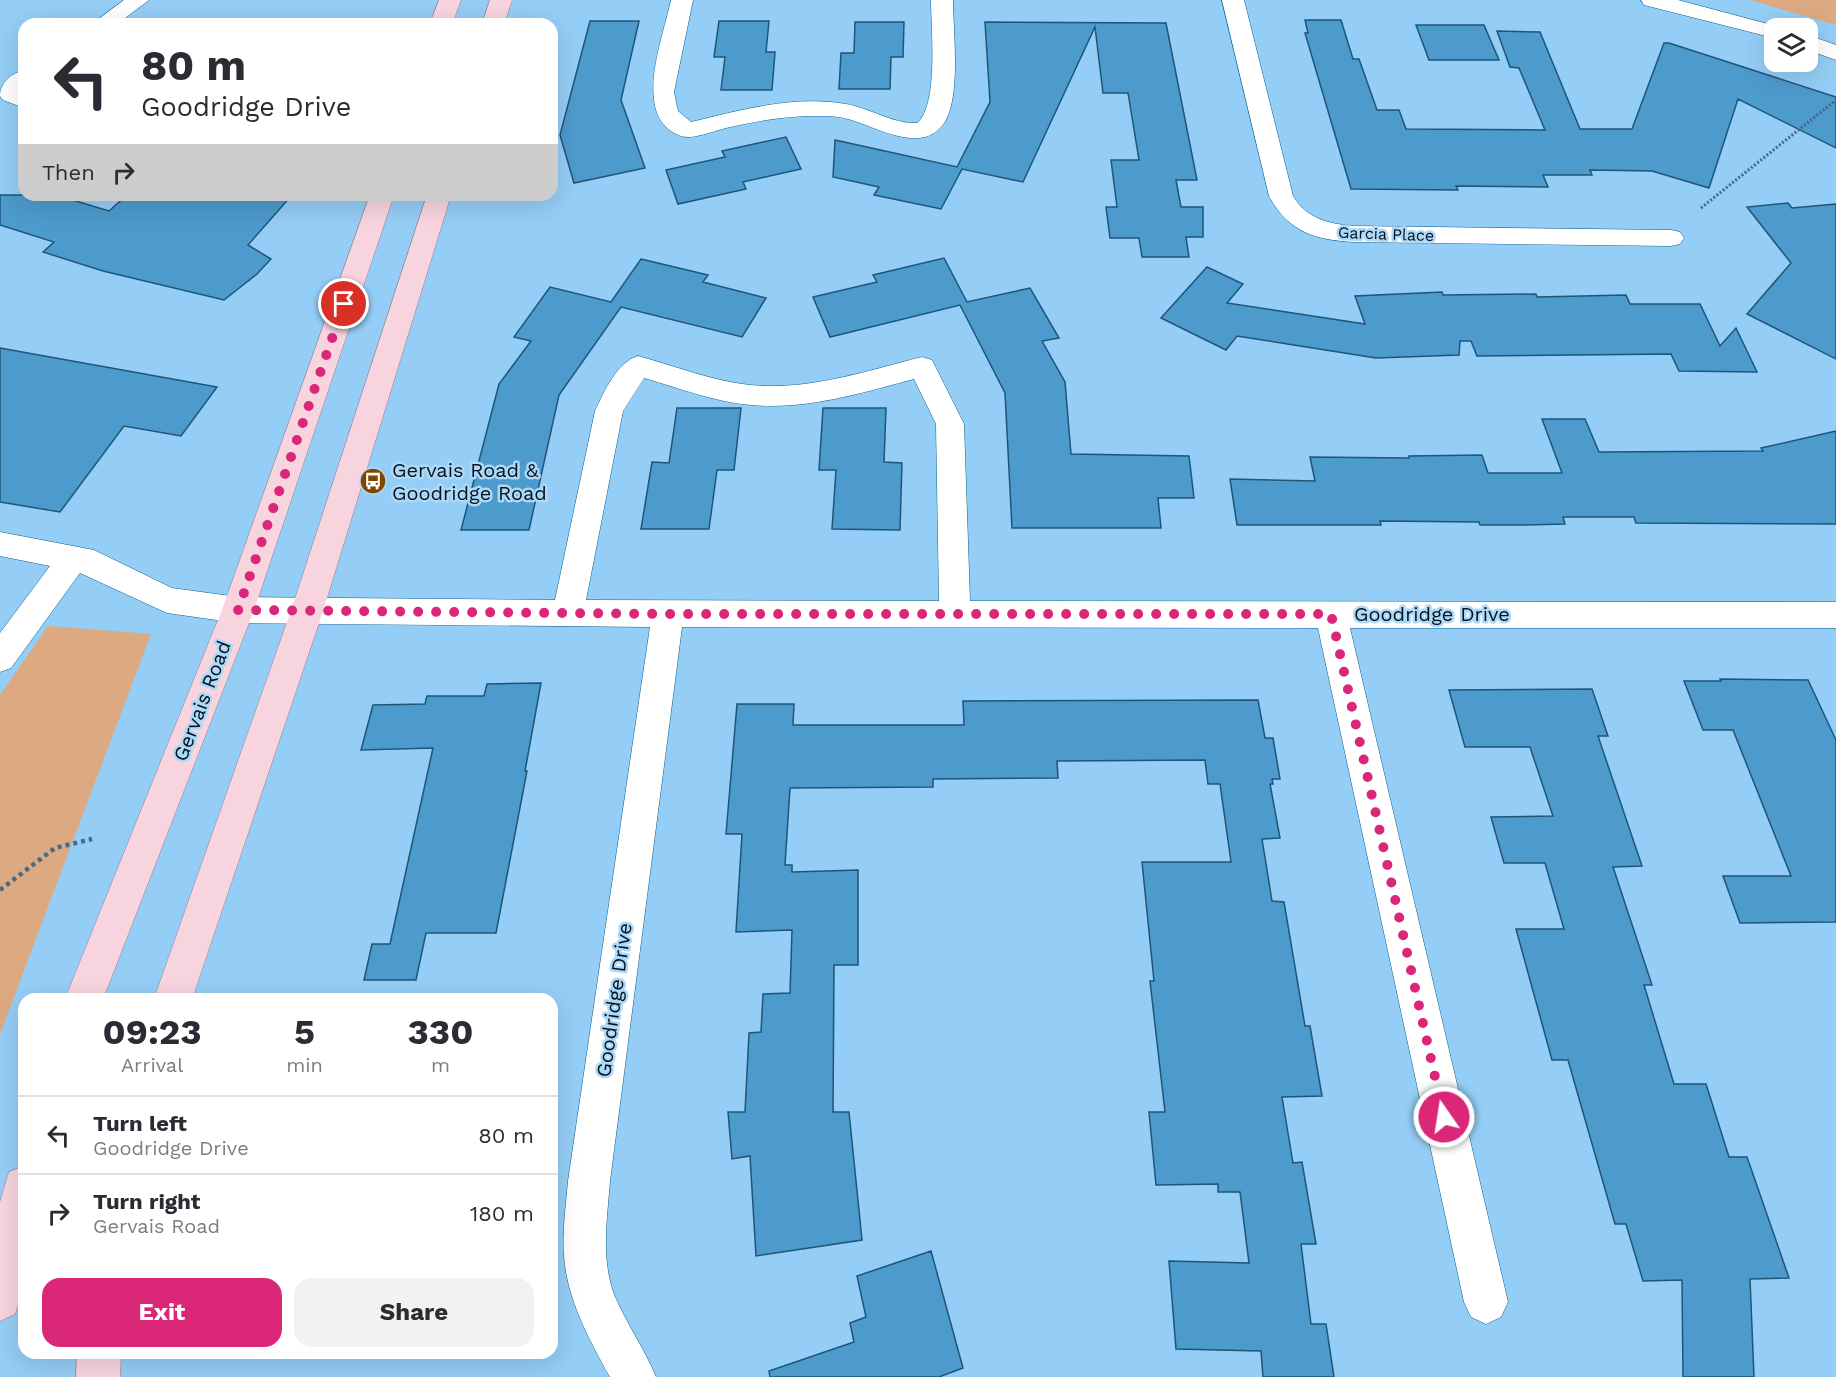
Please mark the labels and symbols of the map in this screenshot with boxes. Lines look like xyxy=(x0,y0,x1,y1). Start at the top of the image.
street label: Garcia Place xyxy=(1338,223,1434,245)
pin xyxy=(318,278,369,329)
place label: Gervais Road & Goodridge Road xyxy=(392,458,547,505)
bus stop icon: Gervais Road & Goodridge Road xyxy=(358,466,388,496)
street label: Goodridge Drive xyxy=(1354,602,1510,626)
street label: Gervais Road xyxy=(168,637,236,765)
street label: Goodridge Drive xyxy=(591,921,637,1079)
position arrow xyxy=(1412,1085,1476,1149)

